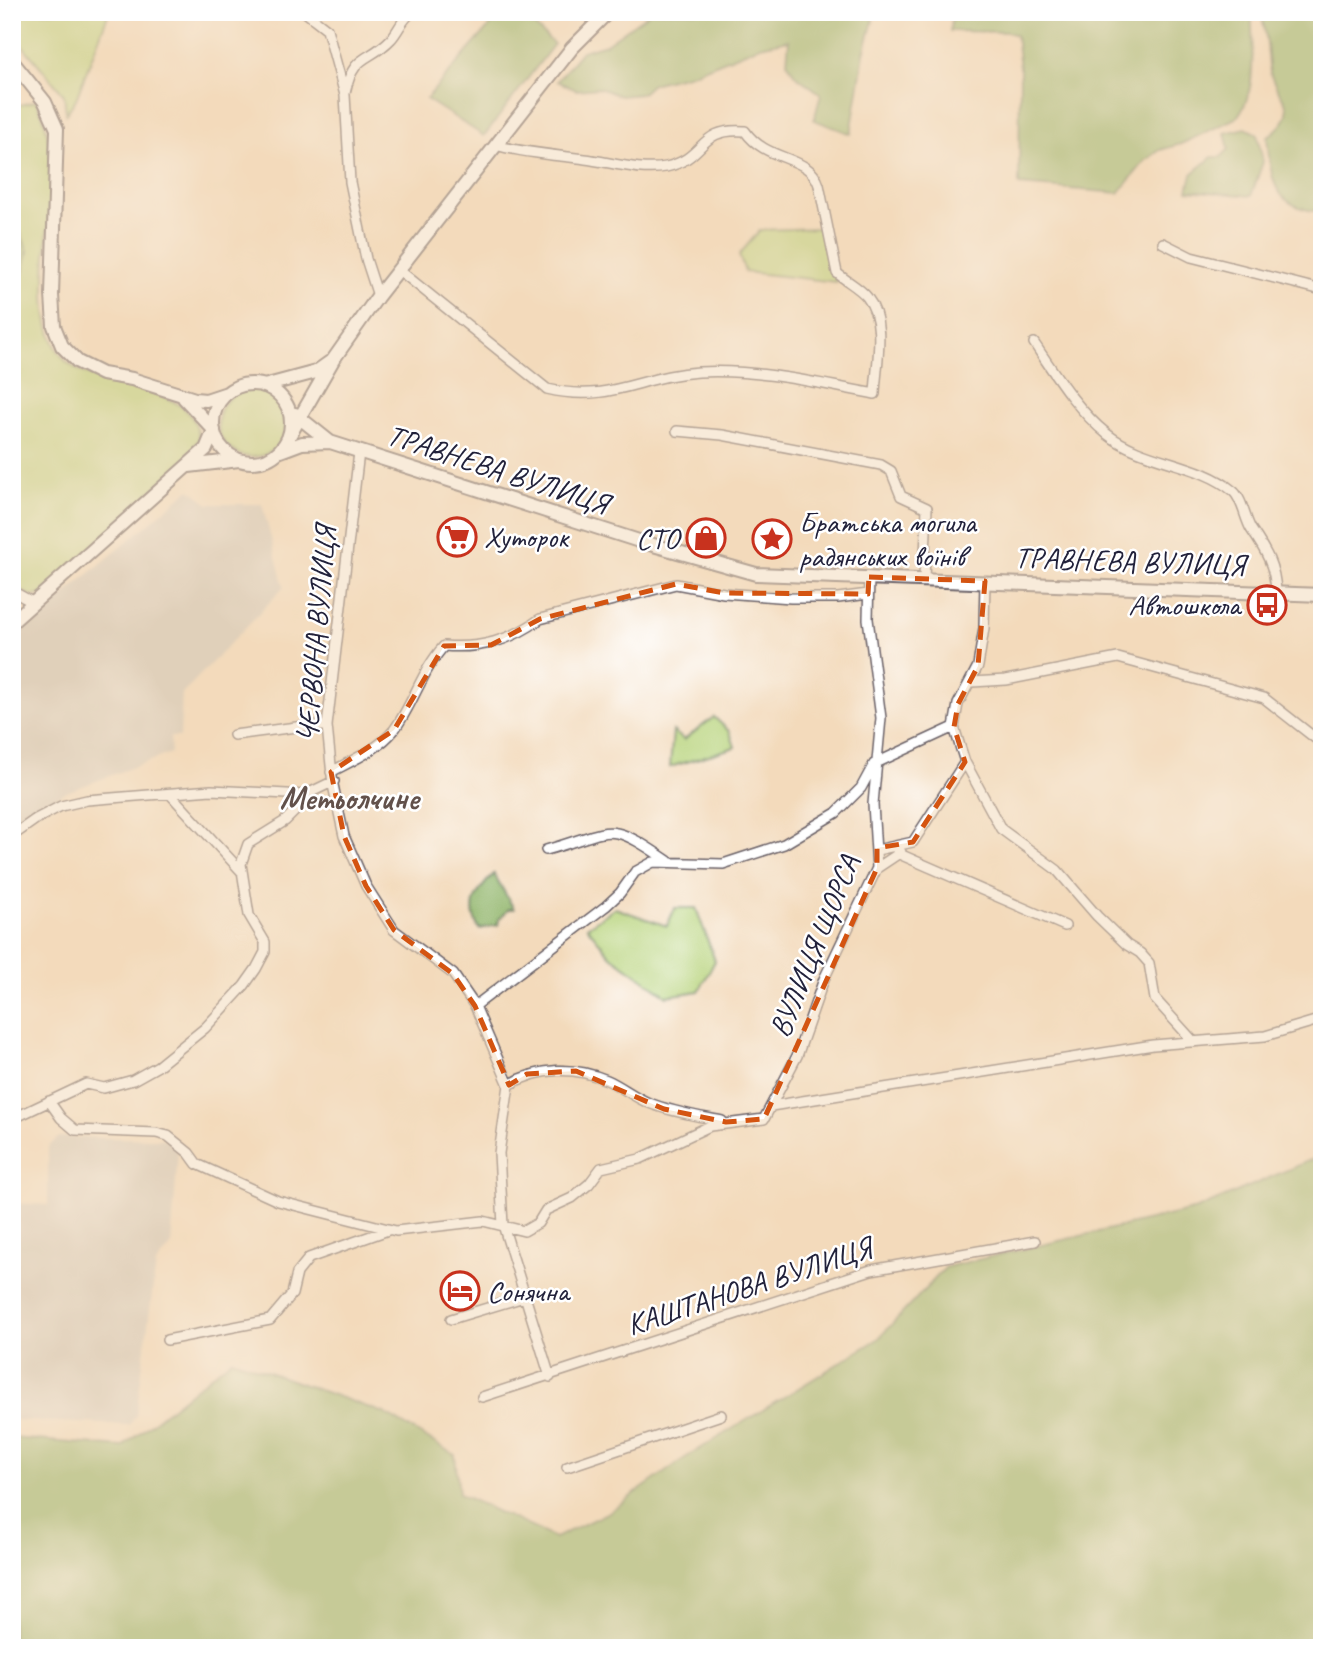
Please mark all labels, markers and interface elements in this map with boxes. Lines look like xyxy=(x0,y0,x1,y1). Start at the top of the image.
street label: ТРАВНЕВА ВУЛИЦЯ xyxy=(383,415,617,524)
place label: Братська могила радянських воїнів xyxy=(799,503,978,575)
supermarket icon: Хуторок xyxy=(436,516,478,558)
shop icon: СТО xyxy=(685,517,727,559)
place label: Хуторок xyxy=(484,518,570,556)
place icon: Братська могила радянських воїнів xyxy=(751,518,793,560)
place label: СТО xyxy=(636,519,682,557)
street label: ЧЕРВОНА ВУЛИЦЯ xyxy=(288,520,345,744)
street label: ТРАВНЕВА ВУЛИЦЯ xyxy=(1014,538,1250,584)
bus stop icon: Автошкола xyxy=(1246,584,1288,626)
place label: Автошкола xyxy=(1128,586,1243,624)
district label: Метьолчине xyxy=(280,777,421,819)
street label: ВУЛИЦЯ ЩОРСА xyxy=(760,849,868,1042)
street label: КАШТАНОВА ВУЛИЦЯ xyxy=(622,1227,881,1343)
hotel icon: Сонячна xyxy=(439,1270,481,1312)
place label: Сонячна xyxy=(487,1272,572,1310)

